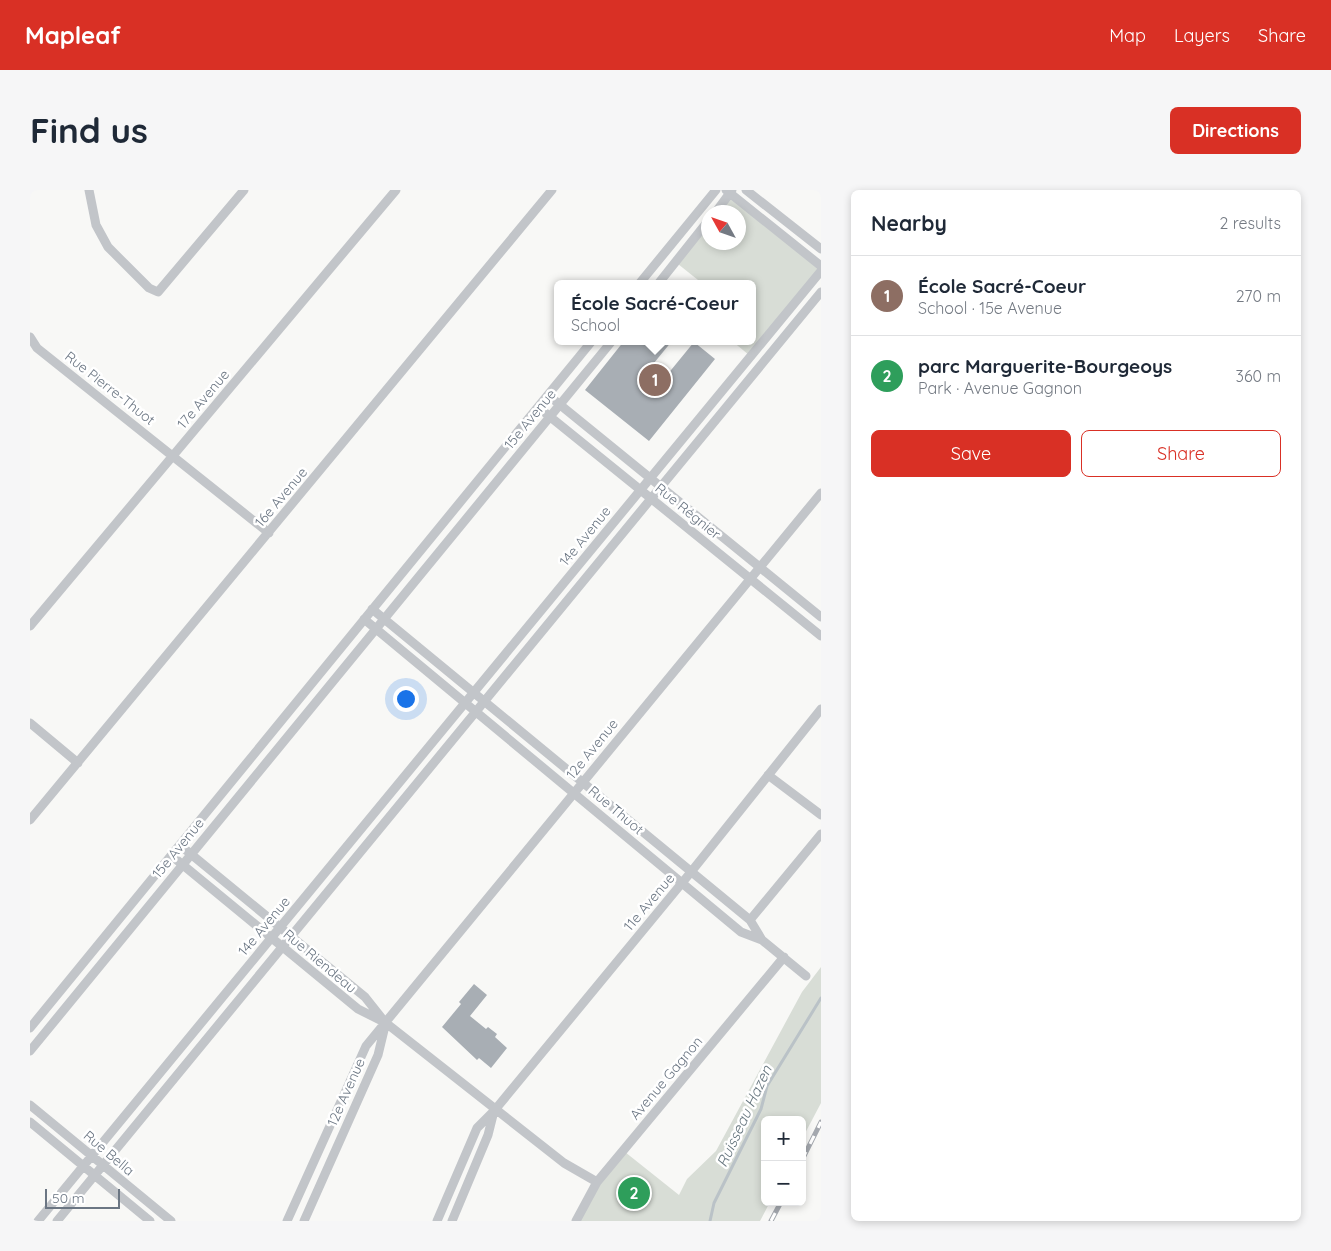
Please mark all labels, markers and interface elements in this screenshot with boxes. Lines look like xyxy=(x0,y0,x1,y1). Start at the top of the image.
text: Mapleaf xyxy=(25,20,121,50)
text: Map xyxy=(1109,24,1146,47)
text: Layers xyxy=(1174,24,1230,47)
text: Share xyxy=(1258,24,1306,47)
button: Directions xyxy=(1170,107,1301,154)
text: Find us xyxy=(30,108,148,152)
north arrow xyxy=(701,205,746,250)
text: Nearby xyxy=(871,210,947,236)
text: 2 results xyxy=(1219,213,1281,233)
text: École Sacré-Coeur xyxy=(918,274,1086,298)
popup xyxy=(554,280,756,345)
text: 1 xyxy=(884,286,890,306)
text: 270 m xyxy=(1236,286,1281,306)
text: École Sacré-Coeur xyxy=(571,291,739,315)
text: School · 15e Avenue xyxy=(918,298,1062,318)
text: School xyxy=(571,315,620,335)
street label: Rue Pierre-Thuot xyxy=(61,347,159,429)
text: parc Marguerite-Bourgeoys xyxy=(918,354,1172,378)
pin: 1 xyxy=(639,361,671,399)
street label: 17e Avenue xyxy=(173,366,233,432)
text: 2 xyxy=(882,366,892,386)
text: 360 m xyxy=(1236,366,1281,386)
text: Park · Avenue Gagnon xyxy=(918,378,1082,398)
street label: 15e Avenue xyxy=(500,385,560,453)
button: Save xyxy=(871,430,1071,477)
button: Share xyxy=(1081,430,1281,477)
street label: 16e Avenue xyxy=(251,463,311,530)
street label: Rue Régnier xyxy=(652,479,725,543)
street label: 14e Avenue xyxy=(555,502,615,570)
your location xyxy=(393,686,419,712)
street label: 12e Avenue xyxy=(562,715,622,783)
street label: Rue Thuot xyxy=(585,782,647,838)
street label: 15e Avenue xyxy=(148,814,208,882)
street label: 11e Avenue xyxy=(620,869,678,935)
street label: 14e Avenue xyxy=(234,893,294,959)
street label: Rue Riendeau xyxy=(280,925,360,997)
street label: Avenue Gagnon xyxy=(626,1033,706,1123)
street label: 12e Avenue xyxy=(323,1055,369,1129)
water label: Ruisseau Hazen xyxy=(712,1062,776,1170)
map controls xyxy=(761,1116,806,1206)
button: + xyxy=(761,1116,806,1161)
street label: Rue Bella xyxy=(80,1127,138,1179)
button: − xyxy=(761,1161,806,1206)
pin: 2 xyxy=(618,1174,650,1212)
scale bar xyxy=(45,1186,120,1209)
text: 50 m xyxy=(52,1189,85,1207)

